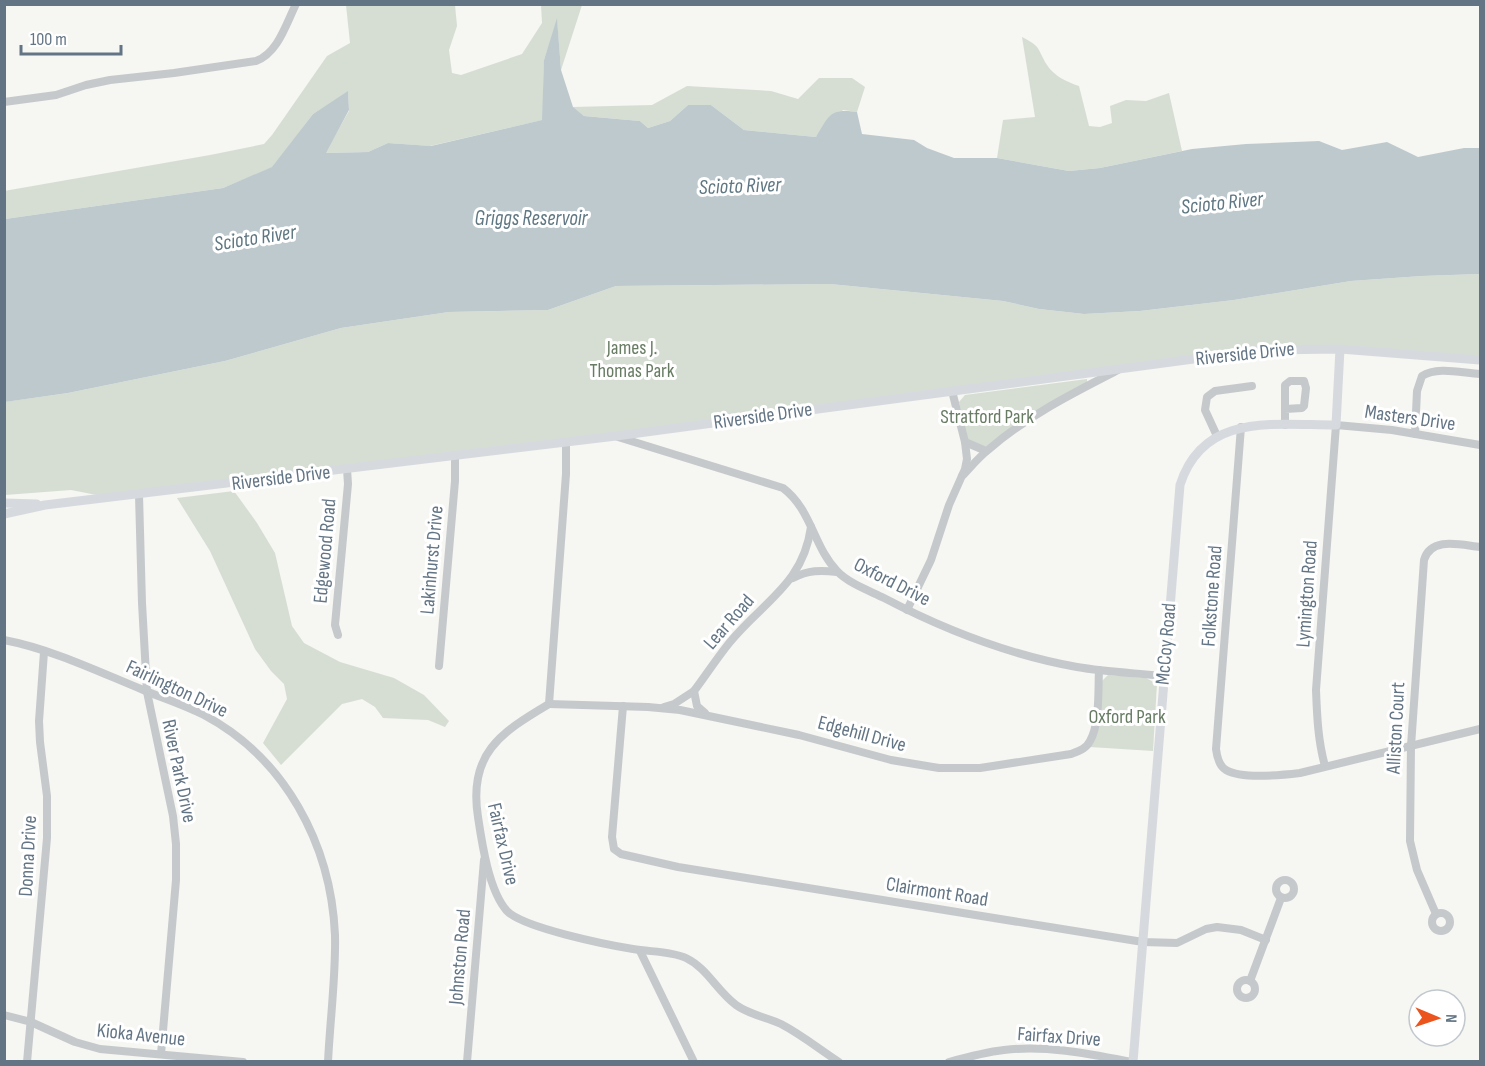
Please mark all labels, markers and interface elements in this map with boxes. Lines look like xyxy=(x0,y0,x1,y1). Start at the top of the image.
scale bar xyxy=(21,18,122,56)
text: 100 m xyxy=(30,29,67,50)
water label: Scioto River xyxy=(698,172,783,200)
water label: Scioto River xyxy=(1180,186,1265,220)
water label: Griggs Reservoir xyxy=(475,206,589,231)
water label: Scioto River xyxy=(212,219,299,257)
park label: James J. Thomas Park xyxy=(590,336,675,383)
street label: Riverside Drive xyxy=(1194,337,1296,371)
street label: Riverside Drive xyxy=(712,397,814,435)
street label: Masters Drive xyxy=(1363,400,1457,436)
park label: Stratford Park xyxy=(940,405,1034,429)
street label: Riverside Drive xyxy=(230,460,332,496)
street label: Edgewood Road xyxy=(308,498,342,604)
street label: Lakinhurst Drive xyxy=(415,505,449,615)
street label: Lymington Road xyxy=(1291,540,1323,648)
street label: Folkstone Road xyxy=(1196,545,1228,647)
street label: Oxford Drive xyxy=(850,553,934,611)
street label: Lear Road xyxy=(699,590,759,654)
street label: McCoy Road xyxy=(1150,602,1182,686)
street label: Fairlington Drive xyxy=(122,655,232,723)
street label: Alliston Court xyxy=(1382,682,1410,775)
park label: Oxford Park xyxy=(1088,705,1166,729)
street label: Edgehill Drive xyxy=(815,711,909,757)
street label: River Park Drive xyxy=(156,717,202,825)
street label: Fairfax Drive xyxy=(482,801,524,887)
street label: Donna Drive xyxy=(14,815,42,897)
street label: Clairmont Road xyxy=(884,872,990,912)
street label: Johnston Road xyxy=(444,908,476,1007)
north arrow xyxy=(1407,988,1467,1048)
text: N xyxy=(1441,1014,1460,1023)
street label: Kioka Avenue xyxy=(96,1018,186,1052)
street label: Fairfax Drive xyxy=(1017,1022,1101,1052)

